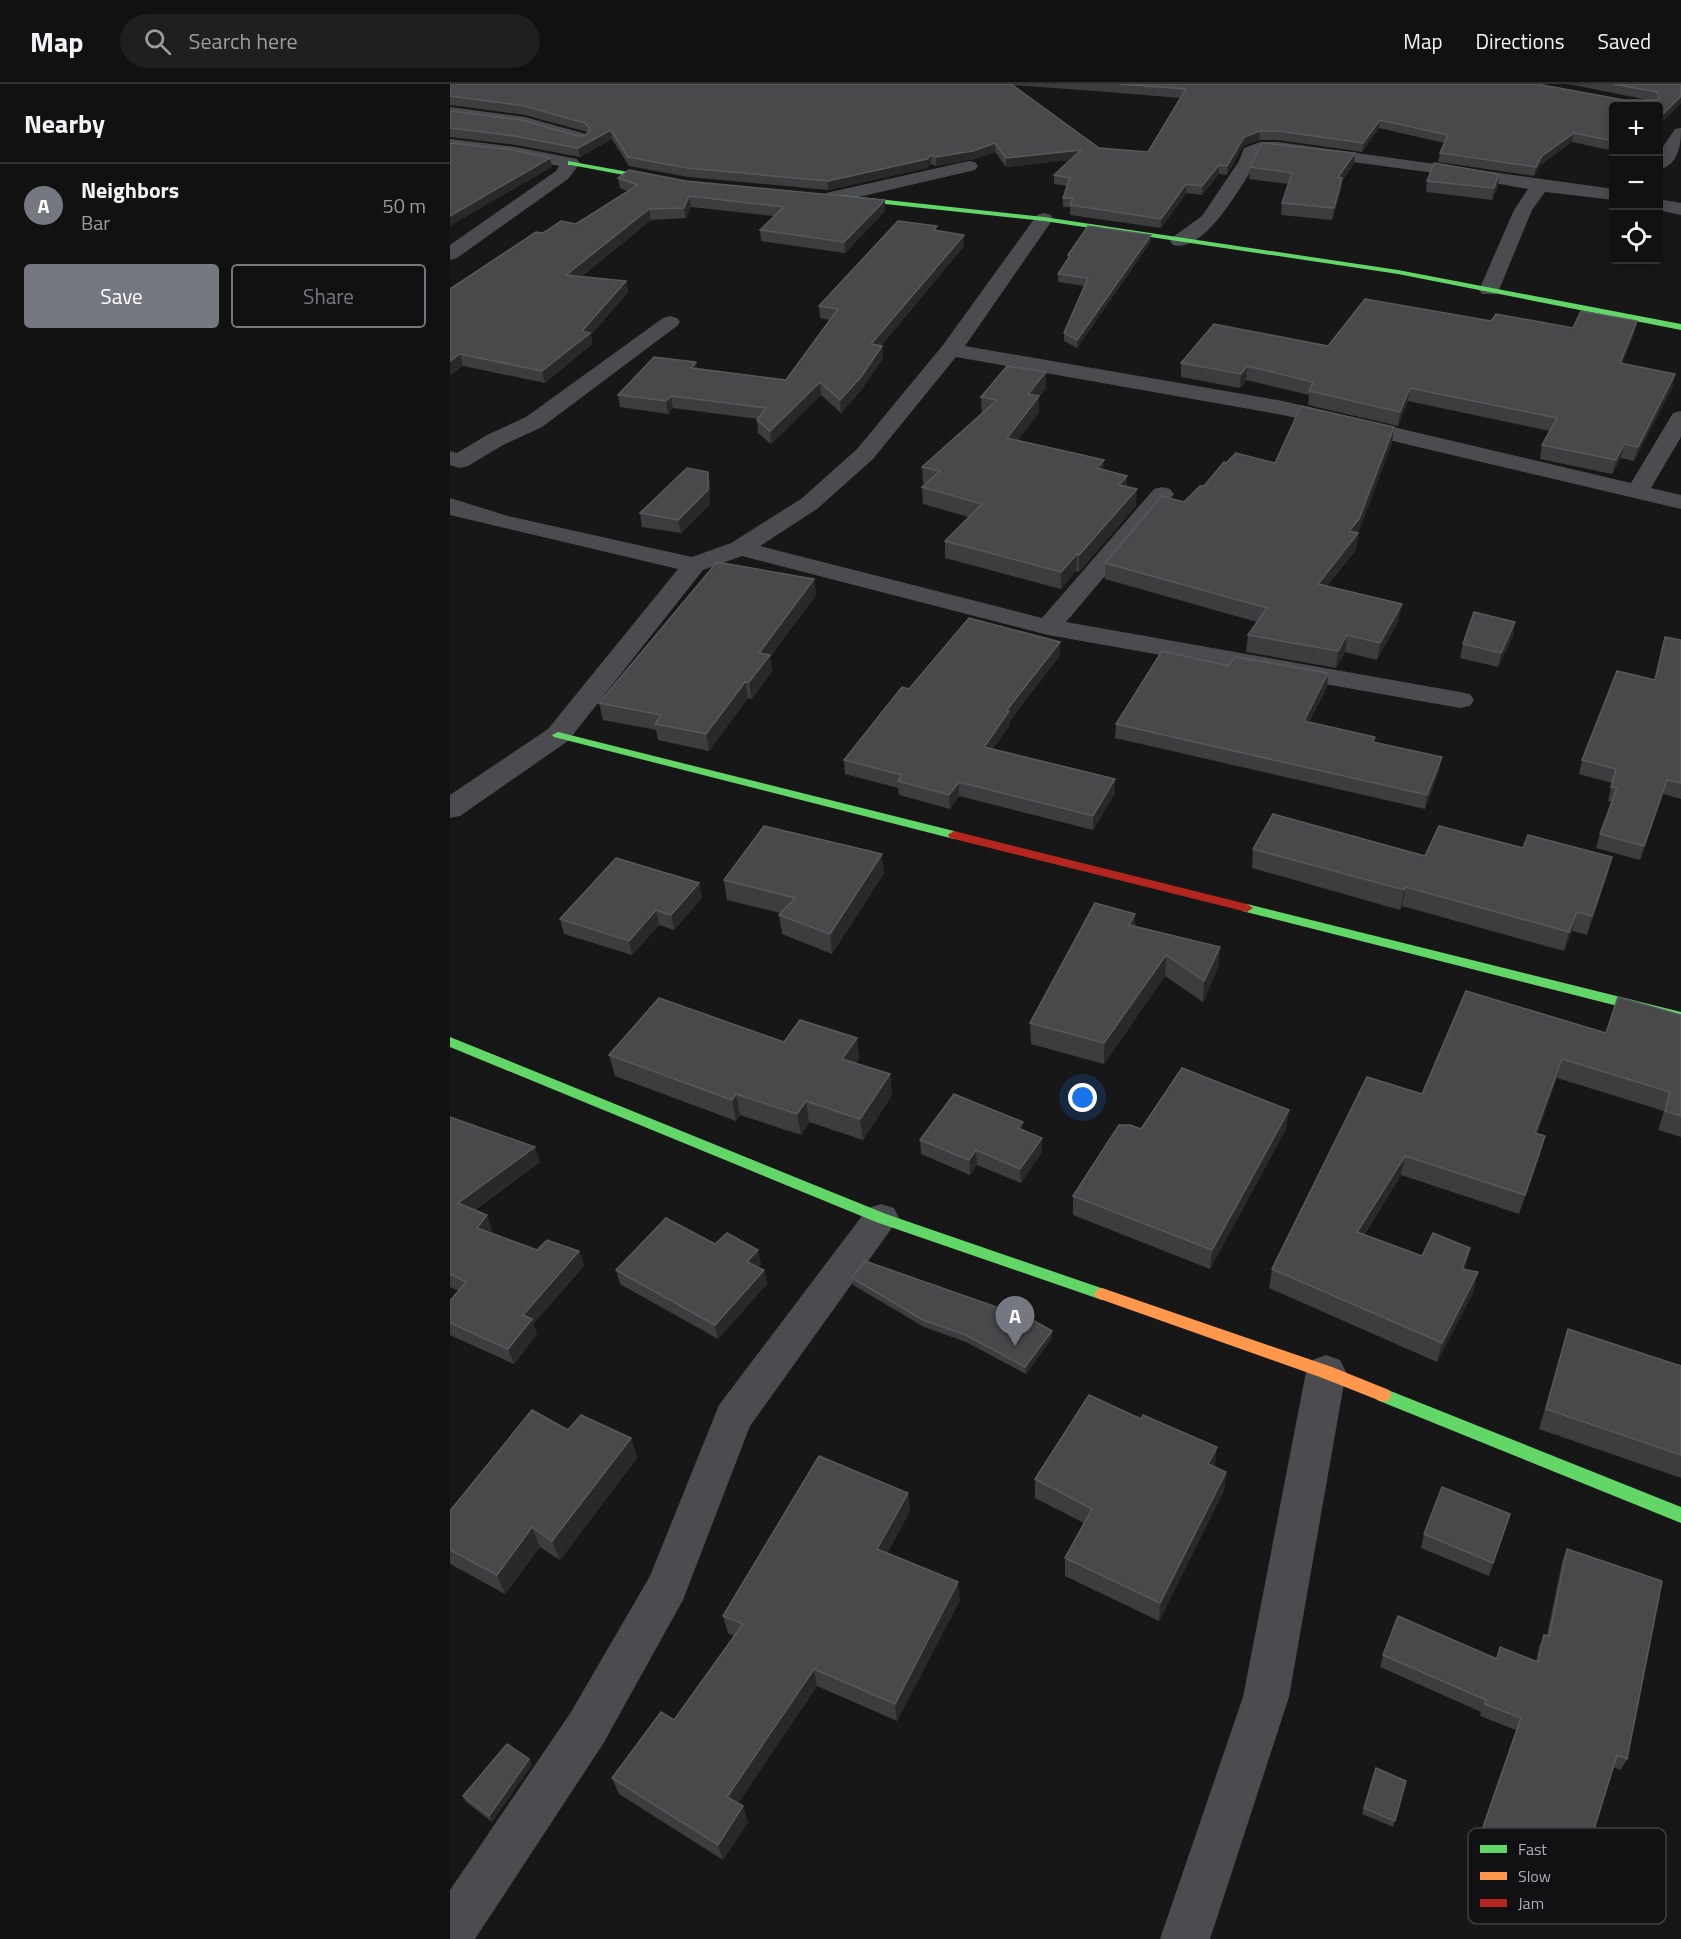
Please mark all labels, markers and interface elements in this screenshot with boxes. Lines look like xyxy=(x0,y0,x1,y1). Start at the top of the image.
search box xyxy=(120,14,540,68)
text: Map xyxy=(30,20,84,63)
text: Search here xyxy=(189,24,298,58)
icon: search xyxy=(141,25,174,58)
text: Map xyxy=(1403,25,1443,57)
text: Directions xyxy=(1476,25,1565,57)
text: Saved xyxy=(1598,25,1651,57)
map controls xyxy=(1609,102,1663,264)
button: + xyxy=(1609,102,1663,156)
text: Nearby xyxy=(24,104,105,143)
button: − xyxy=(1609,156,1663,210)
text: Neighbors xyxy=(81,173,179,207)
text: A xyxy=(37,190,50,221)
text: 50 m xyxy=(382,190,426,221)
text: Bar xyxy=(81,207,110,238)
button: locate xyxy=(1609,210,1663,264)
button: Save xyxy=(24,264,219,328)
button: Share xyxy=(231,264,426,328)
your location xyxy=(1068,1083,1097,1112)
pin: A xyxy=(996,1296,1034,1346)
legend xyxy=(1468,1828,1666,1924)
text: Fast xyxy=(1518,1837,1547,1861)
text: Slow xyxy=(1518,1864,1551,1888)
text: Jam xyxy=(1518,1891,1544,1915)

